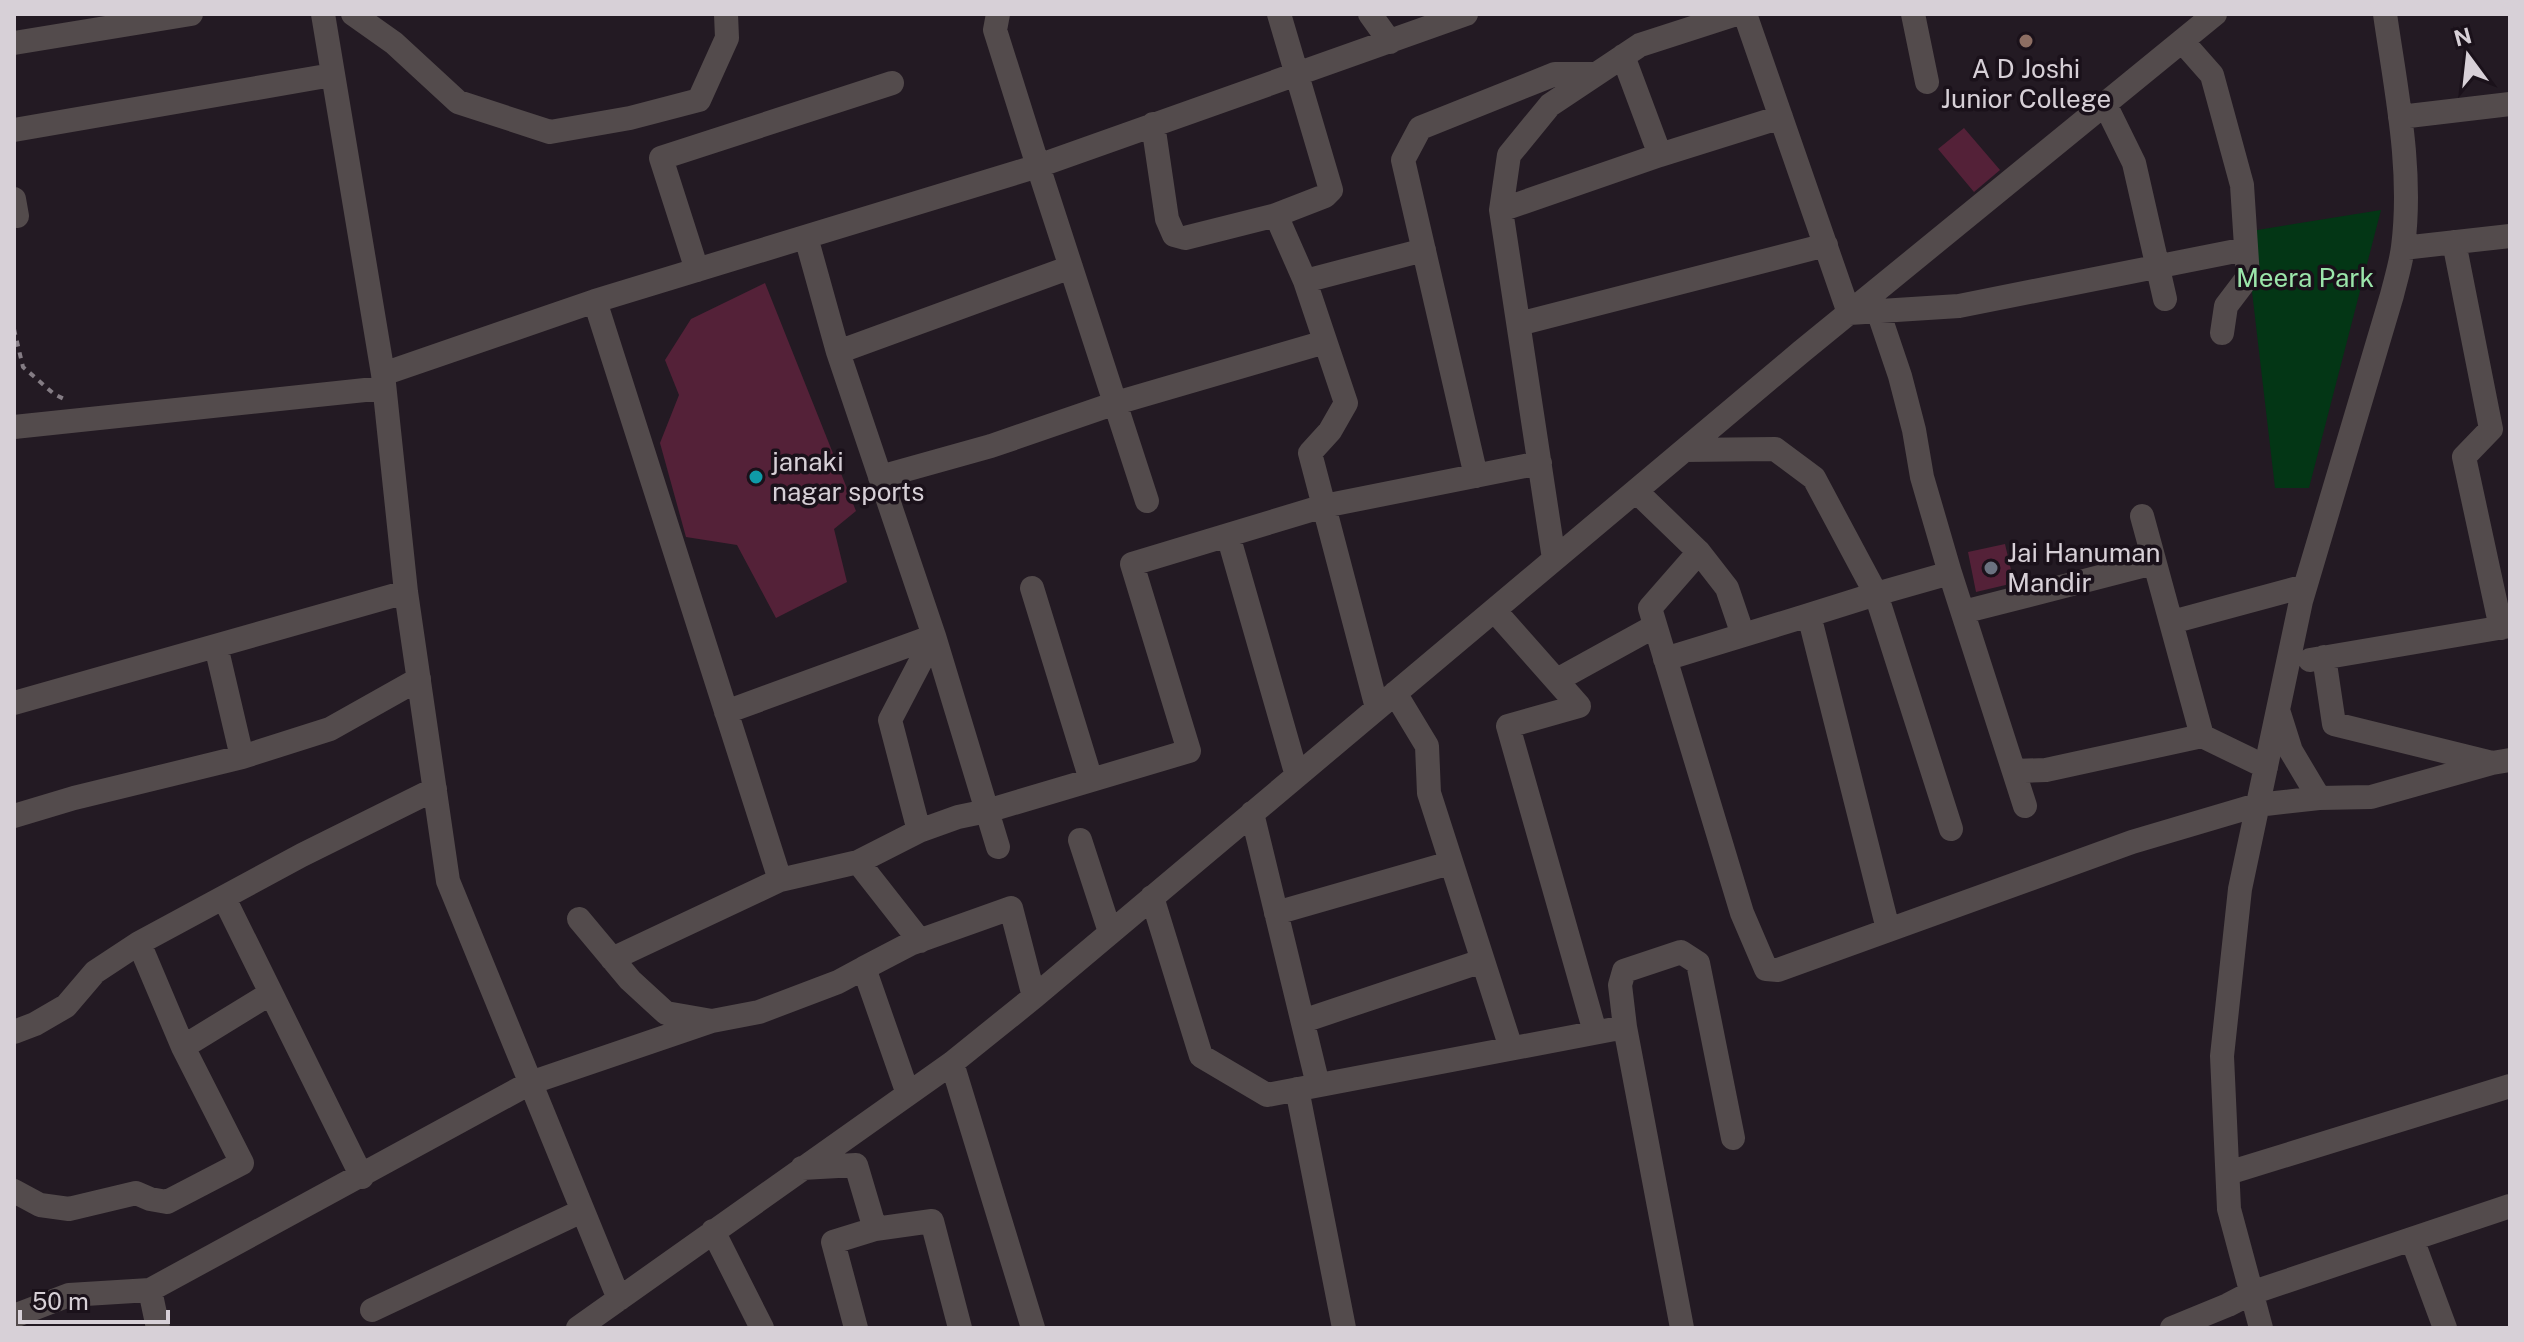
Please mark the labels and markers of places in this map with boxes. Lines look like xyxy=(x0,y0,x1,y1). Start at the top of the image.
marker: A D Joshi Junior College xyxy=(2017,32,2035,50)
place label: A D Joshi Junior College xyxy=(1941,53,2111,114)
place label: janaki nagar sports xyxy=(771,446,924,507)
marker: janaki nagar sports xyxy=(747,468,765,486)
place label: Jai Hanuman Mandir xyxy=(2007,537,2161,598)
marker: Jai Hanuman Mandir xyxy=(1982,559,2000,577)

